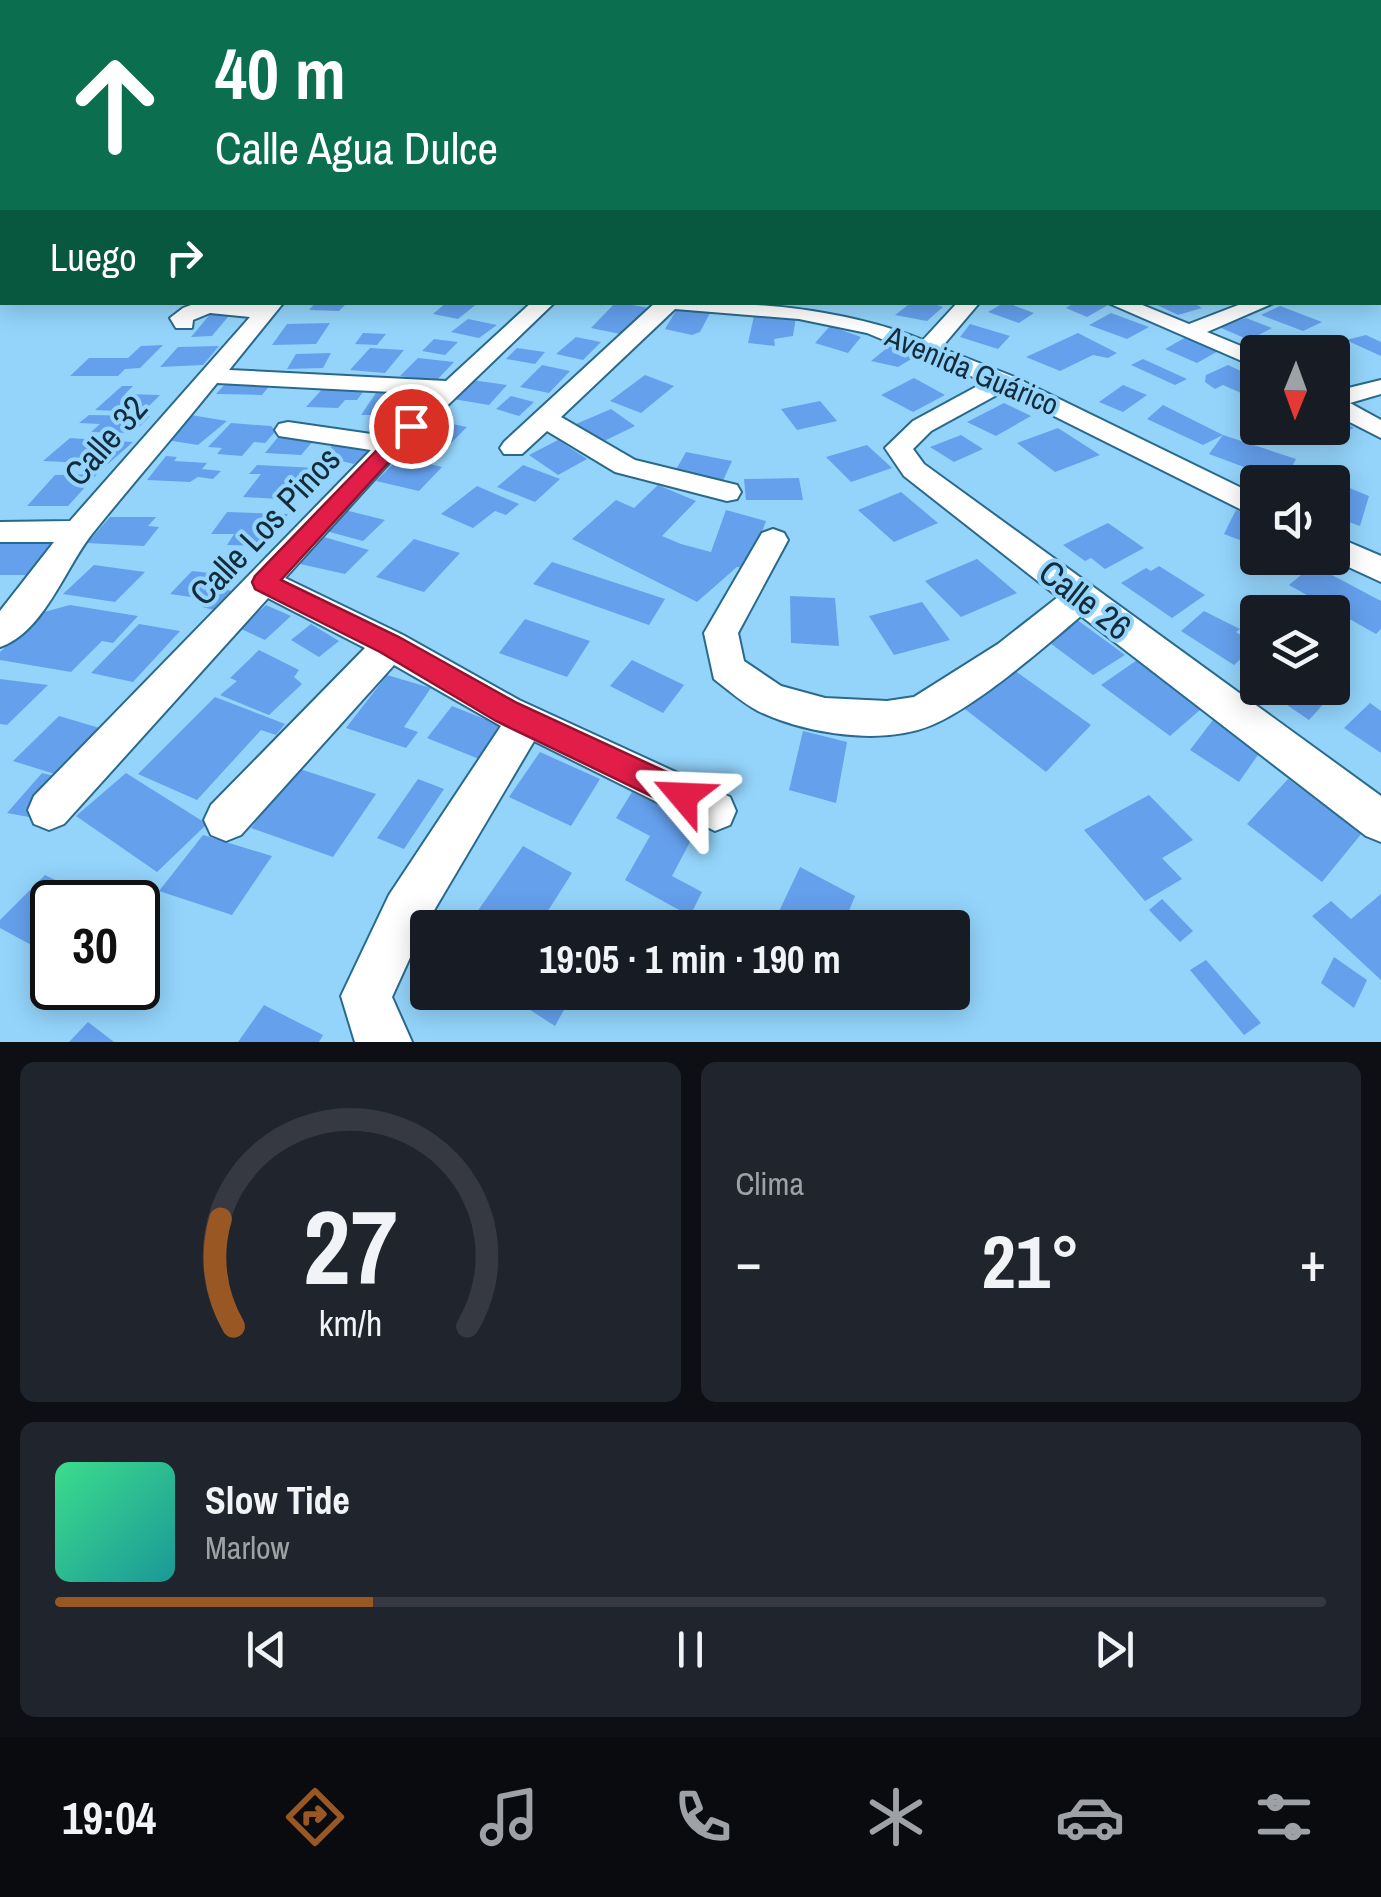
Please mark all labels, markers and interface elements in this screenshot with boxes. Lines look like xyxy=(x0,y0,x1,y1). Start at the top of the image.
text: 40 m xyxy=(215,27,346,121)
icon: ahead xyxy=(50,40,180,170)
text: Calle Agua Dulce xyxy=(215,117,498,178)
icon: right xyxy=(157,230,212,285)
text: Luego xyxy=(50,232,137,283)
street label: Avenida Guárico xyxy=(879,315,1065,424)
north arrow xyxy=(1240,335,1350,445)
map controls xyxy=(1240,335,1350,705)
pin xyxy=(369,384,454,469)
street label: Calle 32 xyxy=(53,386,158,496)
icon: arrive xyxy=(384,399,439,454)
street label: Calle Los Pinos xyxy=(179,436,350,615)
button: sound xyxy=(1240,465,1350,575)
street label: Calle 26 xyxy=(1029,549,1141,651)
button: layers xyxy=(1240,595,1350,705)
position arrow xyxy=(631,744,735,848)
speed limit sign: 30 xyxy=(30,880,160,1010)
text: 19:05 · 1 min · 190 m xyxy=(539,934,841,985)
text: Clima xyxy=(736,1162,804,1205)
text: 27 xyxy=(303,1176,398,1316)
text: 21° xyxy=(982,1210,1080,1311)
text: − xyxy=(736,1224,762,1298)
text: + xyxy=(1300,1224,1326,1298)
text: km/h xyxy=(318,1299,382,1347)
text: Slow Tide xyxy=(205,1475,350,1526)
text: Marlow xyxy=(205,1526,290,1569)
icon: previous xyxy=(239,1622,294,1677)
icon: pause xyxy=(663,1622,718,1677)
icon: next xyxy=(1087,1622,1142,1677)
icon: directions xyxy=(280,1782,350,1852)
icon: music xyxy=(474,1782,544,1852)
icon: phone xyxy=(668,1782,738,1852)
icon: climate xyxy=(861,1782,931,1852)
icon: car xyxy=(1055,1782,1125,1852)
icon: filters xyxy=(1249,1782,1319,1852)
text: 19:04 xyxy=(62,1787,156,1848)

